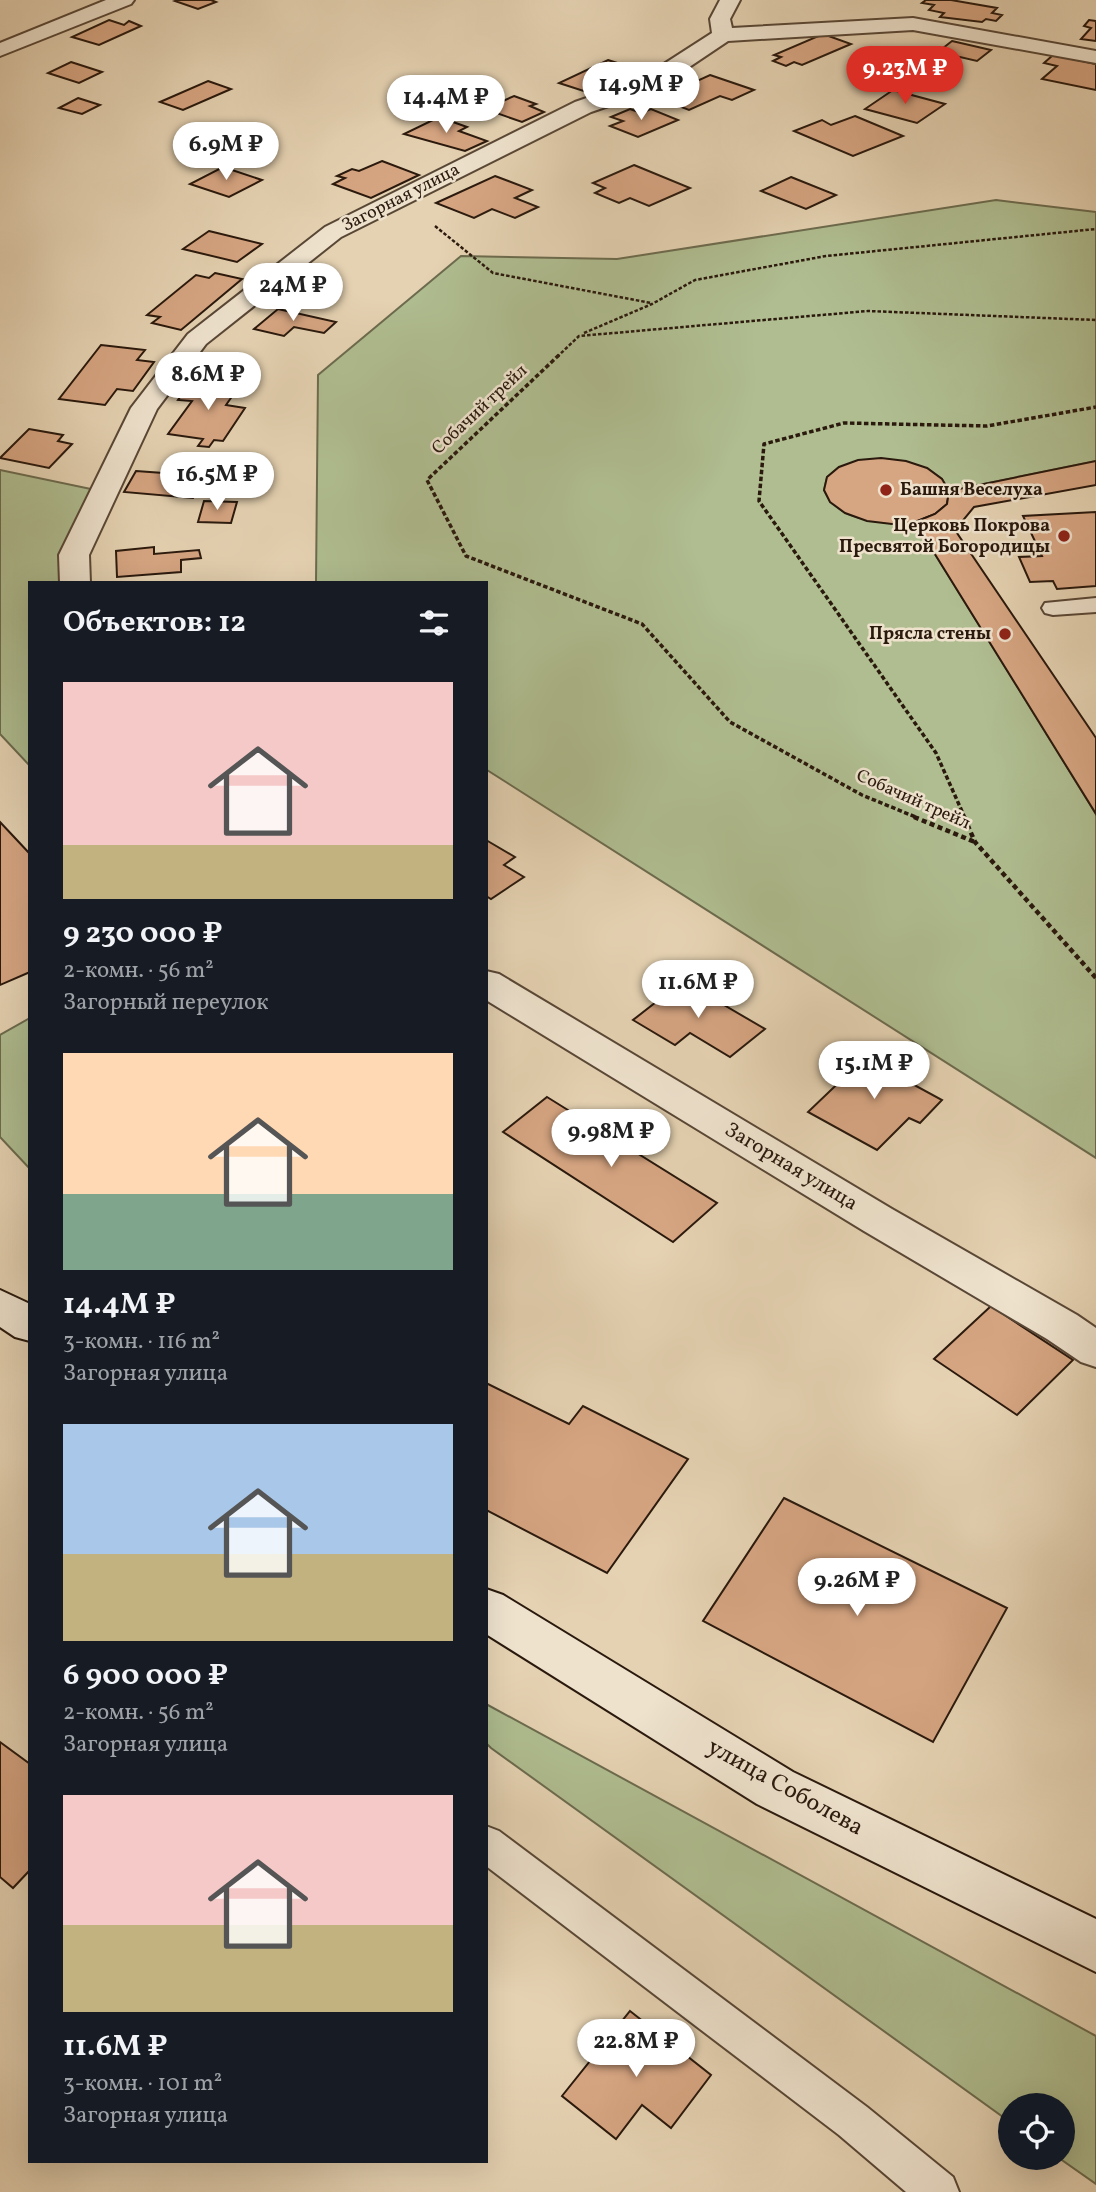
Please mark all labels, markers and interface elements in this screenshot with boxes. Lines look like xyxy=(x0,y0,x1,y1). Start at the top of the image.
pin: 9.23M ₽ xyxy=(840,46,970,106)
text: 9.23M ₽ xyxy=(862,53,948,85)
pin: 14.9M ₽ xyxy=(576,62,706,122)
text: 14.9M ₽ xyxy=(598,69,684,101)
pin: 14.4M ₽ xyxy=(381,76,511,135)
text: 14.4M ₽ xyxy=(403,82,489,114)
pin: 6.9M ₽ xyxy=(169,122,283,182)
text: 6.9M ₽ xyxy=(189,129,263,161)
street label: Загорная улица xyxy=(338,158,464,238)
pin: 24M ₽ xyxy=(244,264,342,323)
text: 24M ₽ xyxy=(259,270,327,302)
pin: 8.6M ₽ xyxy=(151,352,265,412)
text: 8.6M ₽ xyxy=(171,359,245,391)
street label: Собачий трейл xyxy=(427,359,533,461)
pin: 16.5M ₽ xyxy=(152,452,282,512)
text: 16.5M ₽ xyxy=(176,459,258,491)
place label: Башня Веселуха xyxy=(900,478,1043,503)
marker: Башня Веселуха xyxy=(878,482,894,498)
place label: Церковь Покрова Пресвятой Богородицы xyxy=(839,514,1050,560)
marker: Церковь Покрова Пресвятой Богородицы xyxy=(1056,528,1072,544)
text: Объектов: 12 xyxy=(63,602,246,644)
icon: filters xyxy=(415,604,453,642)
place label: Прясла стены xyxy=(869,622,991,647)
marker: Прясла стены xyxy=(997,626,1013,642)
icon: home xyxy=(195,728,321,854)
street label: Собачий трейл xyxy=(852,764,974,836)
text: 9 230 000 ₽ xyxy=(63,913,223,955)
text: 2-комн. · 56 m² xyxy=(63,955,214,987)
pin: 11.6M ₽ xyxy=(633,960,763,1020)
text: 11.6M ₽ xyxy=(658,967,738,999)
text: Загорный переулок xyxy=(63,987,269,1019)
pin: 15.1M ₽ xyxy=(809,1042,939,1101)
text: 15.1M ₽ xyxy=(835,1048,913,1080)
icon: home xyxy=(195,1099,321,1225)
pin: 9.98M ₽ xyxy=(546,1110,676,1169)
text: 9.98M ₽ xyxy=(567,1116,655,1148)
street label: Загорная улица xyxy=(719,1116,863,1218)
text: 14.4M ₽ xyxy=(63,1284,176,1326)
text: 3-комн. · 116 m² xyxy=(63,1326,220,1358)
text: Загорная улица xyxy=(63,1358,228,1390)
icon: home xyxy=(195,1470,321,1596)
pin: 9.26M ₽ xyxy=(792,1558,922,1618)
text: 9.26M ₽ xyxy=(814,1565,900,1597)
text: 6 900 000 ₽ xyxy=(63,1655,228,1697)
text: 2-комн. · 56 m² xyxy=(63,1697,214,1729)
text: Загорная улица xyxy=(63,1729,228,1761)
street label: улица Соболева xyxy=(701,1731,869,1845)
icon: home xyxy=(195,1841,321,1967)
pin: 22.8M ₽ xyxy=(571,2020,701,2079)
text: 11.6M ₽ xyxy=(63,2026,168,2068)
text: 22.8M ₽ xyxy=(593,2026,679,2058)
text: 3-комн. · 101 m² xyxy=(63,2068,222,2100)
map controls xyxy=(998,2093,1075,2170)
button: locate xyxy=(998,2093,1075,2170)
text: Загорная улица xyxy=(63,2100,228,2132)

